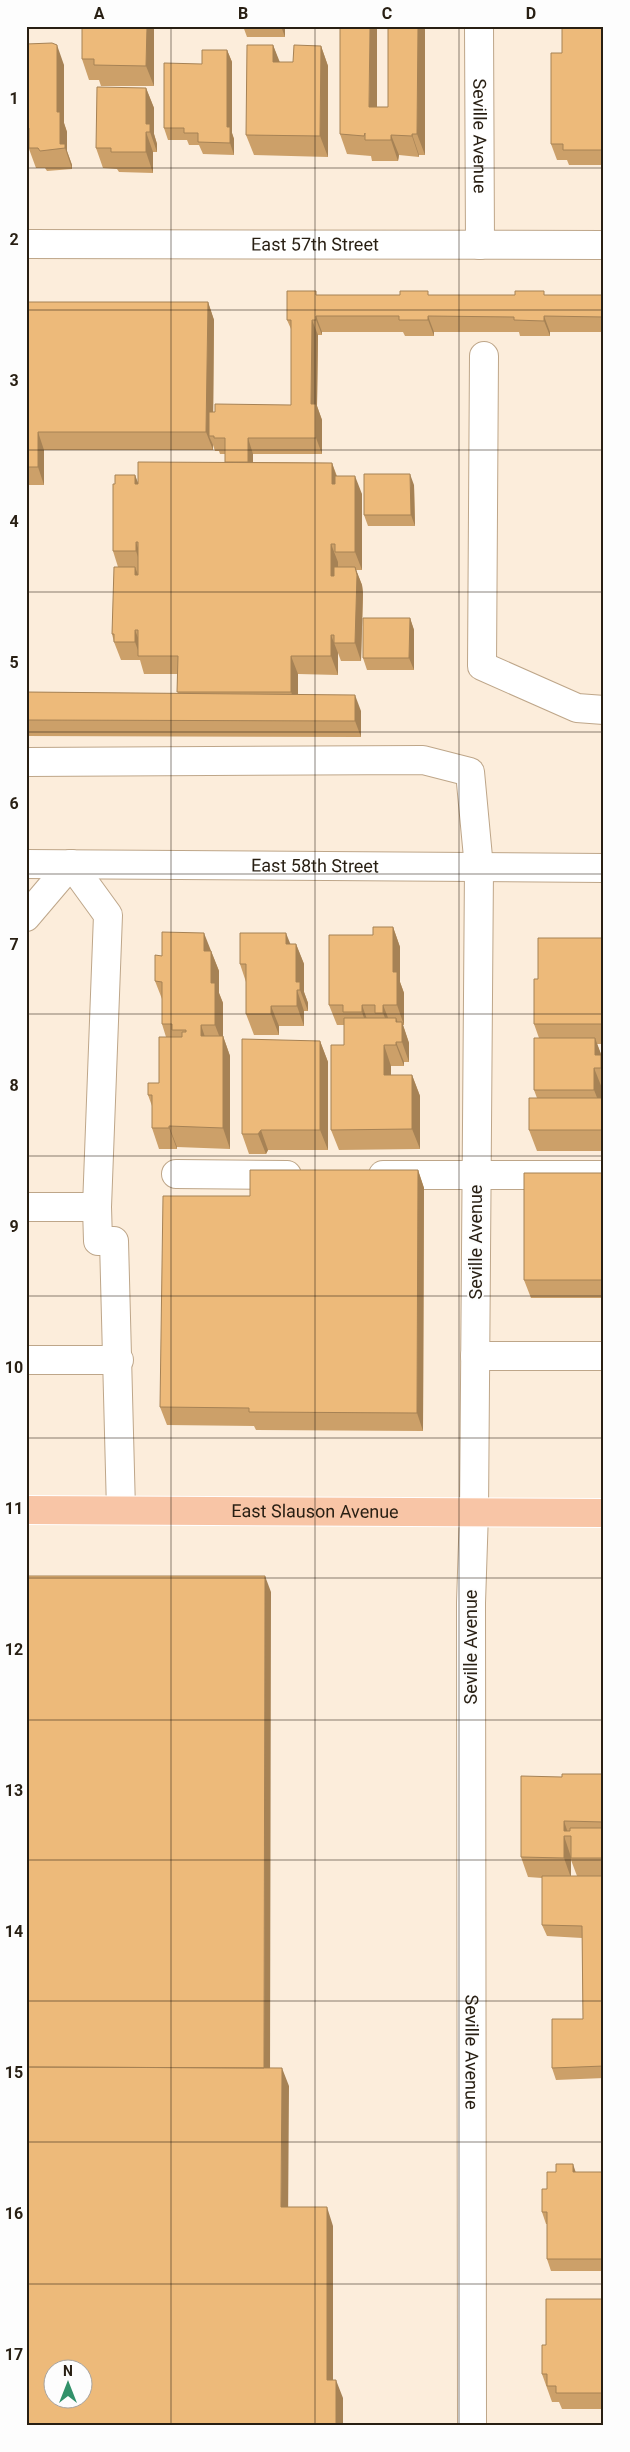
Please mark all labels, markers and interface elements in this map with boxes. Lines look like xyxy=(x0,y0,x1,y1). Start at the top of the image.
text: A xyxy=(94,4,105,23)
text: B xyxy=(238,4,248,23)
text: C xyxy=(382,4,392,23)
text: D xyxy=(526,4,536,23)
street label: Seville Avenue xyxy=(469,78,491,194)
text: 1 xyxy=(9,89,19,108)
text: 2 xyxy=(9,230,19,249)
street label: East 57th Street xyxy=(251,233,379,255)
text: 3 xyxy=(9,371,19,390)
text: 4 xyxy=(9,512,19,531)
text: 5 xyxy=(9,653,19,672)
text: 6 xyxy=(9,794,19,813)
street label: East 58th Street xyxy=(251,855,379,876)
text: 7 xyxy=(9,935,19,954)
text: 8 xyxy=(9,1076,19,1095)
street label: Seville Avenue xyxy=(465,1185,486,1299)
text: 9 xyxy=(9,1217,19,1236)
text: 10 xyxy=(5,1358,23,1377)
text: 11 xyxy=(5,1499,23,1518)
street label: East Slauson Avenue xyxy=(231,1500,399,1522)
street label: Seville Avenue xyxy=(460,1590,481,1704)
text: 12 xyxy=(5,1640,23,1659)
text: 13 xyxy=(5,1781,23,1800)
text: 14 xyxy=(5,1922,23,1941)
street label: Seville Avenue xyxy=(461,1995,483,2109)
text: 15 xyxy=(5,2063,23,2082)
text: 16 xyxy=(5,2204,23,2223)
text: 17 xyxy=(5,2345,23,2364)
north arrow xyxy=(42,2360,92,2410)
text: N xyxy=(63,2363,73,2379)

